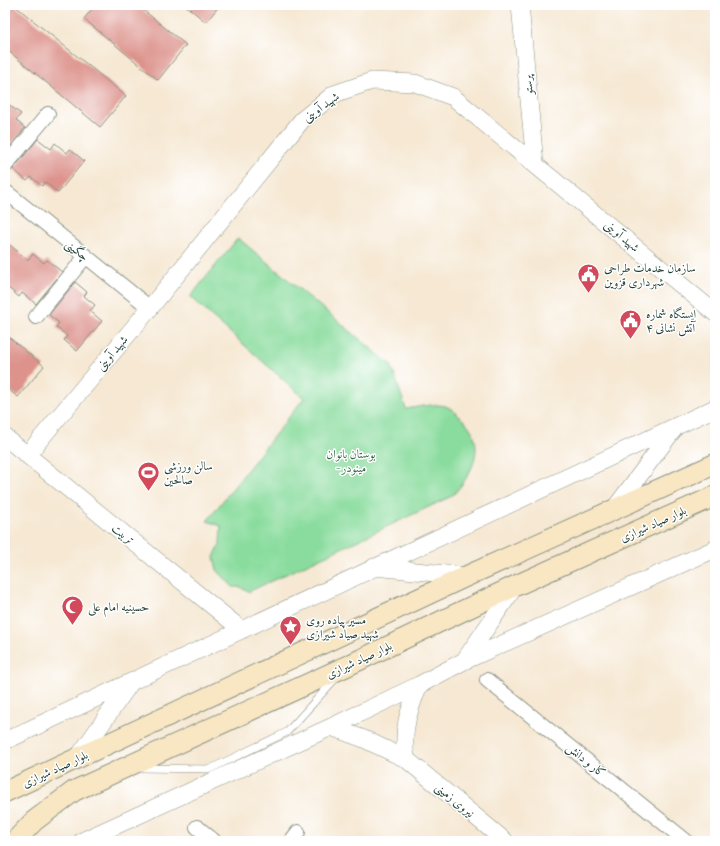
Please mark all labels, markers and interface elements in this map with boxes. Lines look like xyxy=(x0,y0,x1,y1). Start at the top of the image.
street label: پرستو xyxy=(520,73,537,96)
street label: شهید آوینی xyxy=(300,88,342,126)
street label: شهید آوینی xyxy=(601,217,643,255)
street label: چگینی xyxy=(61,236,92,265)
place label: سازمان خدمات طراحی شهرداری قزوین xyxy=(604,261,696,290)
public building icon: سازمان خدمات طراحی شهرداری قزوین xyxy=(576,262,602,295)
place label: ایستگاه شماره ۴ آتش نشانی xyxy=(646,306,696,337)
public building icon: ایستگاه شماره ۴ آتش نشانی xyxy=(617,308,643,341)
street label: شهید آوینی xyxy=(93,332,131,374)
park label: بوستان بانوان - مینودر xyxy=(326,447,376,476)
place label: سالن ورزشی صالحین xyxy=(164,459,213,487)
sports icon: سالن ورزشی صالحین xyxy=(136,460,162,493)
street label: بلوار صیاد شیرازی xyxy=(618,503,688,545)
street label: تربیت xyxy=(109,521,137,547)
mosque icon: حسینیه امام علی xyxy=(59,594,85,627)
place label: حسینیه امام علی xyxy=(88,600,149,618)
place label: مسیر پیاده روی شهید صیاد شیرازی xyxy=(306,613,379,642)
place icon: مسیر پیاده روی شهید صیاد شیرازی xyxy=(277,614,303,647)
street label: بلوار صیاد شیرازی xyxy=(324,639,394,681)
street label: کار و دانش xyxy=(562,740,608,782)
street label: بلوار صیاد شیرازی xyxy=(20,748,90,790)
street label: نیروی زمینی xyxy=(431,780,477,822)

